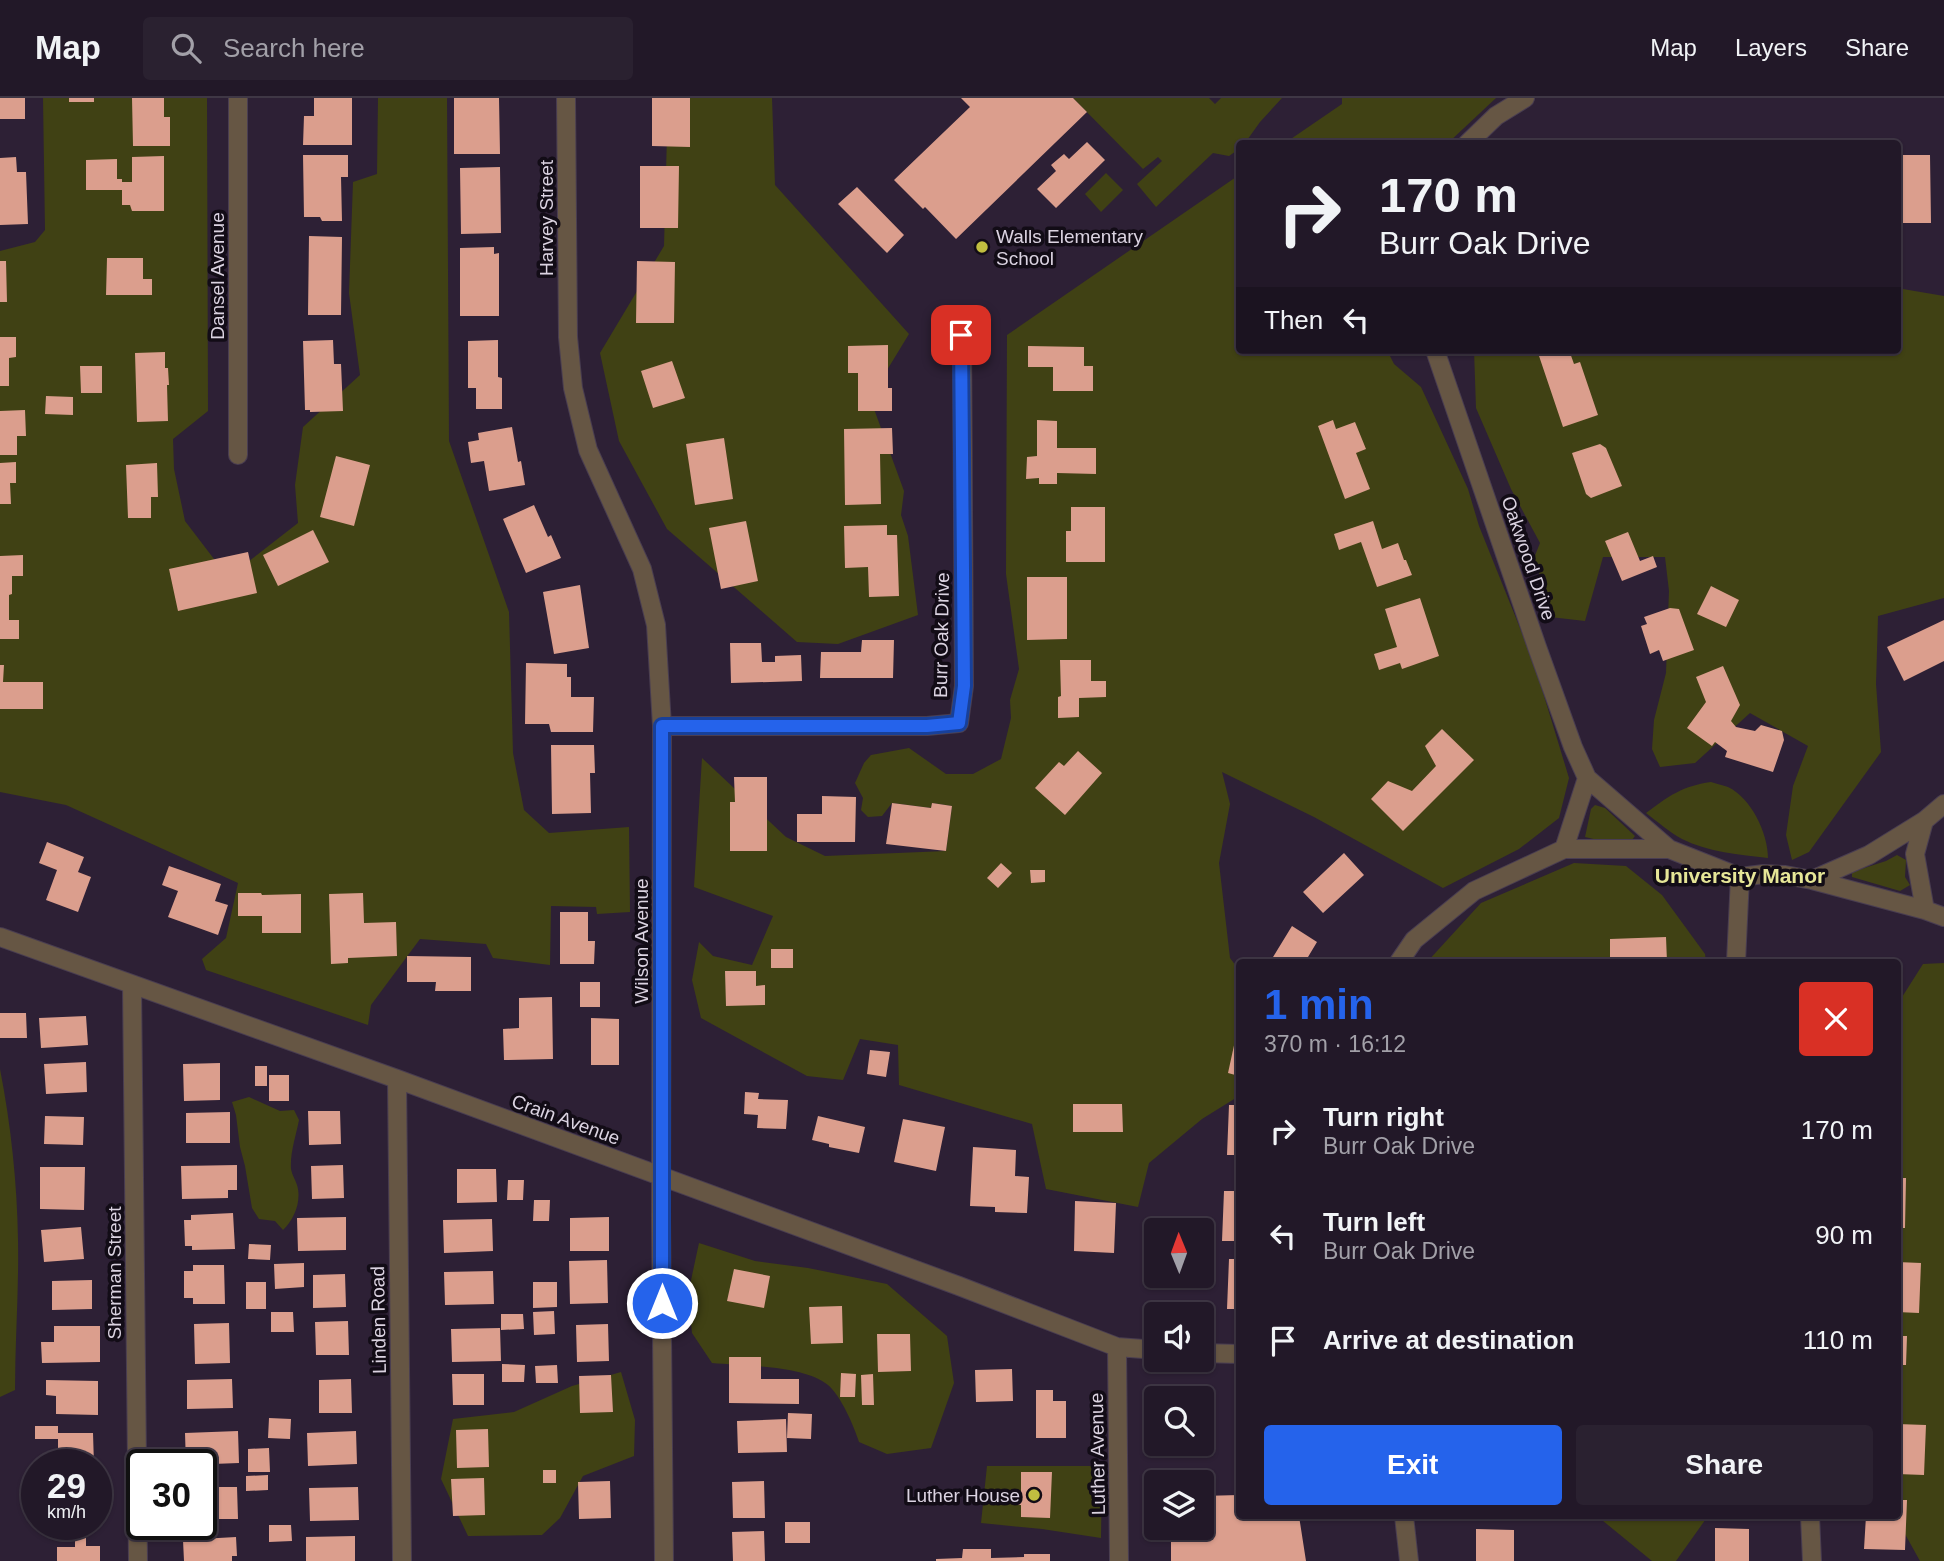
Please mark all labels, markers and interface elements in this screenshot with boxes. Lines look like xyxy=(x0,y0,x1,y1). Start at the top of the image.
search box xyxy=(143,17,633,80)
text: Map xyxy=(35,29,101,66)
icon: search xyxy=(167,29,205,67)
text: Search here xyxy=(223,33,365,63)
text: Map xyxy=(1650,34,1697,61)
text: Layers xyxy=(1735,34,1807,61)
text: Share xyxy=(1845,34,1909,61)
street label: Harvey Street xyxy=(536,159,557,276)
icon: right xyxy=(1264,168,1355,259)
text: 170 m xyxy=(1379,168,1518,222)
street label: Dansel Avenue xyxy=(207,212,228,340)
text: Burr Oak Drive xyxy=(1379,225,1591,261)
place label: Walls Elementary School xyxy=(996,226,1144,269)
marker: Walls Elementary School xyxy=(974,239,990,255)
icon: left xyxy=(1337,301,1375,339)
pin xyxy=(931,305,991,365)
text: Then xyxy=(1264,305,1323,335)
icon: arrive xyxy=(942,316,980,354)
street label: Oakwood Drive xyxy=(1497,493,1560,623)
street label: Burr Oak Drive xyxy=(930,572,953,698)
district label: University Manor xyxy=(1655,864,1825,887)
street label: Wilson Avenue xyxy=(631,878,652,1004)
text: 1 min xyxy=(1264,981,1374,1028)
button: close xyxy=(1799,982,1873,1056)
text: 370 m · 16:12 xyxy=(1264,1031,1406,1057)
street label: Crain Avenue xyxy=(509,1090,623,1149)
text: Turn right xyxy=(1323,1102,1444,1132)
icon: right xyxy=(1264,1112,1302,1150)
text: 170 m xyxy=(1801,1115,1873,1145)
text: Burr Oak Drive xyxy=(1323,1133,1475,1159)
street label: Sherman Street xyxy=(104,1206,125,1340)
text: Turn left xyxy=(1323,1207,1425,1237)
icon: left xyxy=(1264,1217,1302,1255)
north arrow xyxy=(1144,1218,1214,1288)
map controls xyxy=(1144,1218,1214,1540)
text: 90 m xyxy=(1815,1220,1873,1250)
text: Burr Oak Drive xyxy=(1323,1238,1475,1264)
street label: Linden Road xyxy=(367,1266,390,1374)
position arrow xyxy=(625,1266,699,1340)
button: sound xyxy=(1144,1302,1214,1372)
icon: arrive xyxy=(1264,1322,1302,1360)
text: Arrive at destination xyxy=(1323,1325,1574,1355)
text: 110 m xyxy=(1803,1325,1873,1355)
button: search xyxy=(1144,1386,1214,1456)
street label: Luther Avenue xyxy=(1086,1393,1109,1515)
button: Exit xyxy=(1264,1425,1562,1505)
button: Share xyxy=(1576,1425,1873,1505)
speed limit sign: 30 xyxy=(126,1449,217,1540)
text: 29 xyxy=(47,1466,86,1505)
button: layers xyxy=(1144,1470,1214,1540)
place label: Luther House xyxy=(906,1485,1020,1506)
marker: Luther House xyxy=(1026,1487,1042,1503)
text: km/h xyxy=(47,1502,86,1522)

